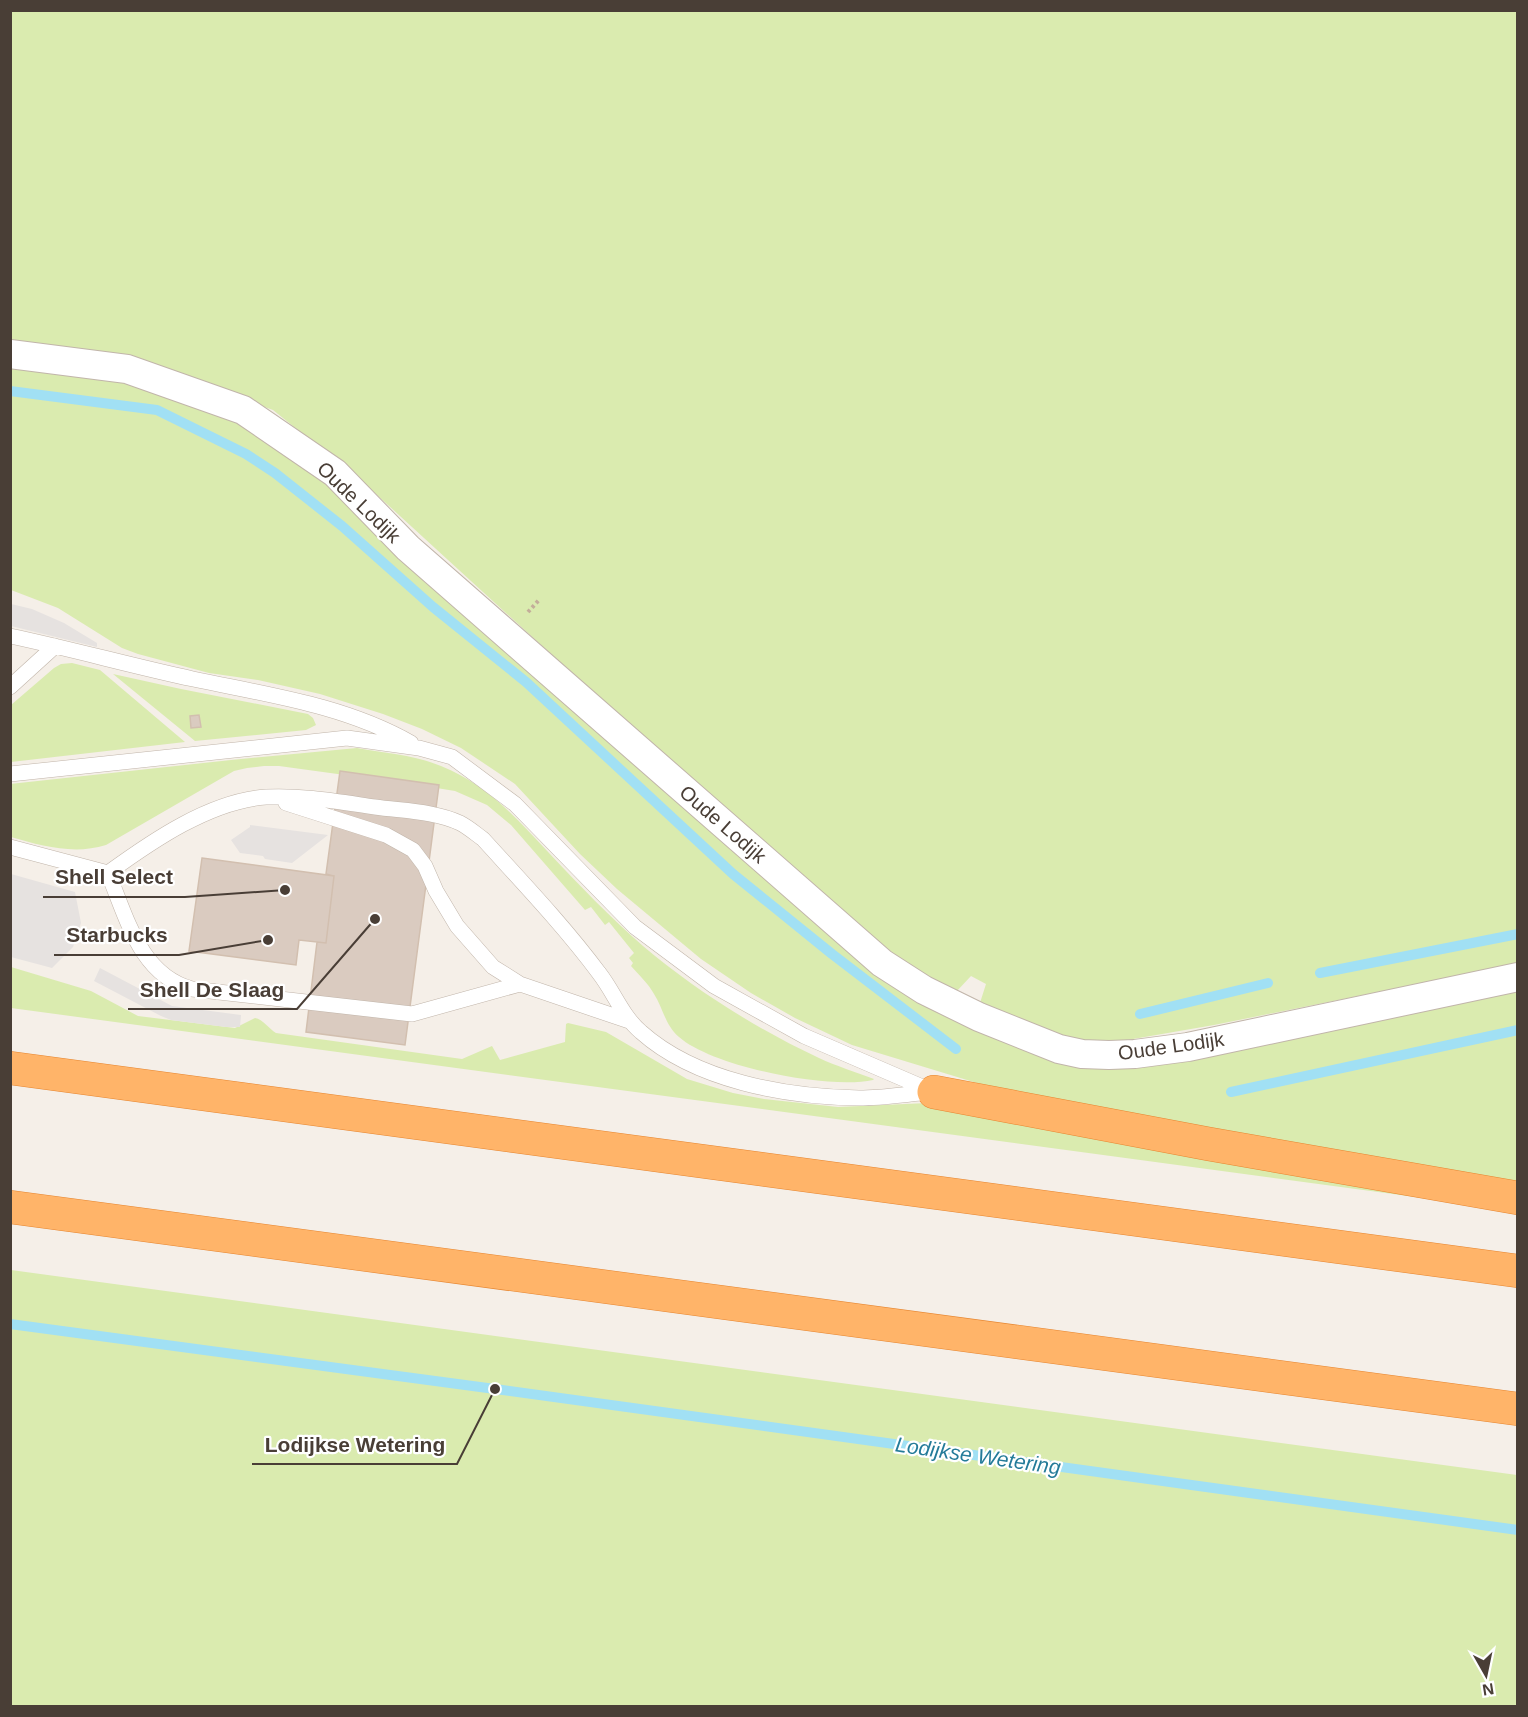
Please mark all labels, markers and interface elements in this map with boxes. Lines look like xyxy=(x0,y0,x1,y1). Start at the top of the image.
street label: Oude Lodijk xyxy=(313,457,406,548)
street label: Oude Lodijk xyxy=(676,781,771,868)
callout: Shell Select xyxy=(43,858,185,897)
text: Shell Select xyxy=(55,865,173,888)
callout: Starbucks xyxy=(54,916,179,955)
text: Starbucks xyxy=(66,923,168,946)
callout: Shell De Slaag xyxy=(128,970,297,1009)
text: Shell De Slaag xyxy=(140,978,284,1001)
street label: Oude Lodijk xyxy=(1117,1028,1226,1064)
callout: Lodijkse Wetering xyxy=(252,1425,457,1464)
text: Lodijkse Wetering xyxy=(265,1433,445,1456)
water label: Lodijkse Wetering xyxy=(894,1433,1062,1479)
north arrow xyxy=(1456,1645,1516,1705)
text: N xyxy=(1481,1680,1495,1699)

